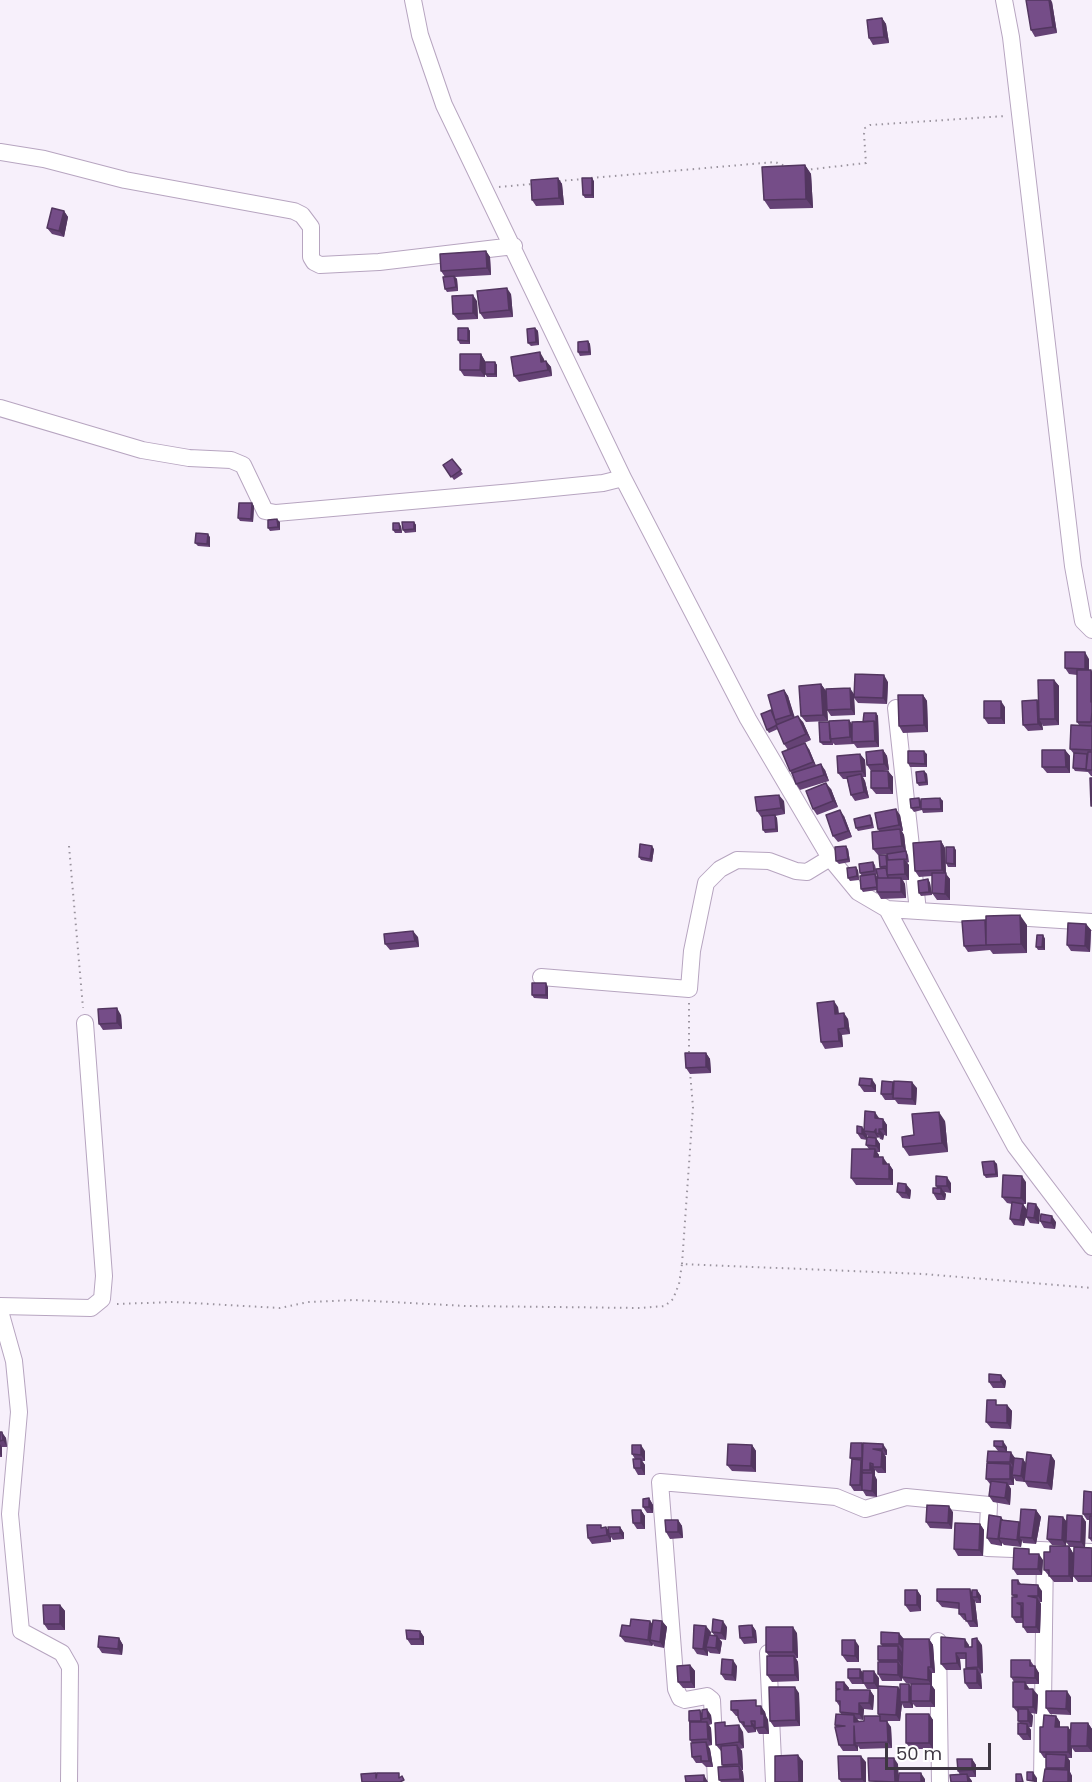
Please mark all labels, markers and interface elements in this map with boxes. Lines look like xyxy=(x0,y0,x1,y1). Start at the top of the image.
scale bar xyxy=(888,1731,994,1769)
text: 50 m xyxy=(896,1741,942,1766)

